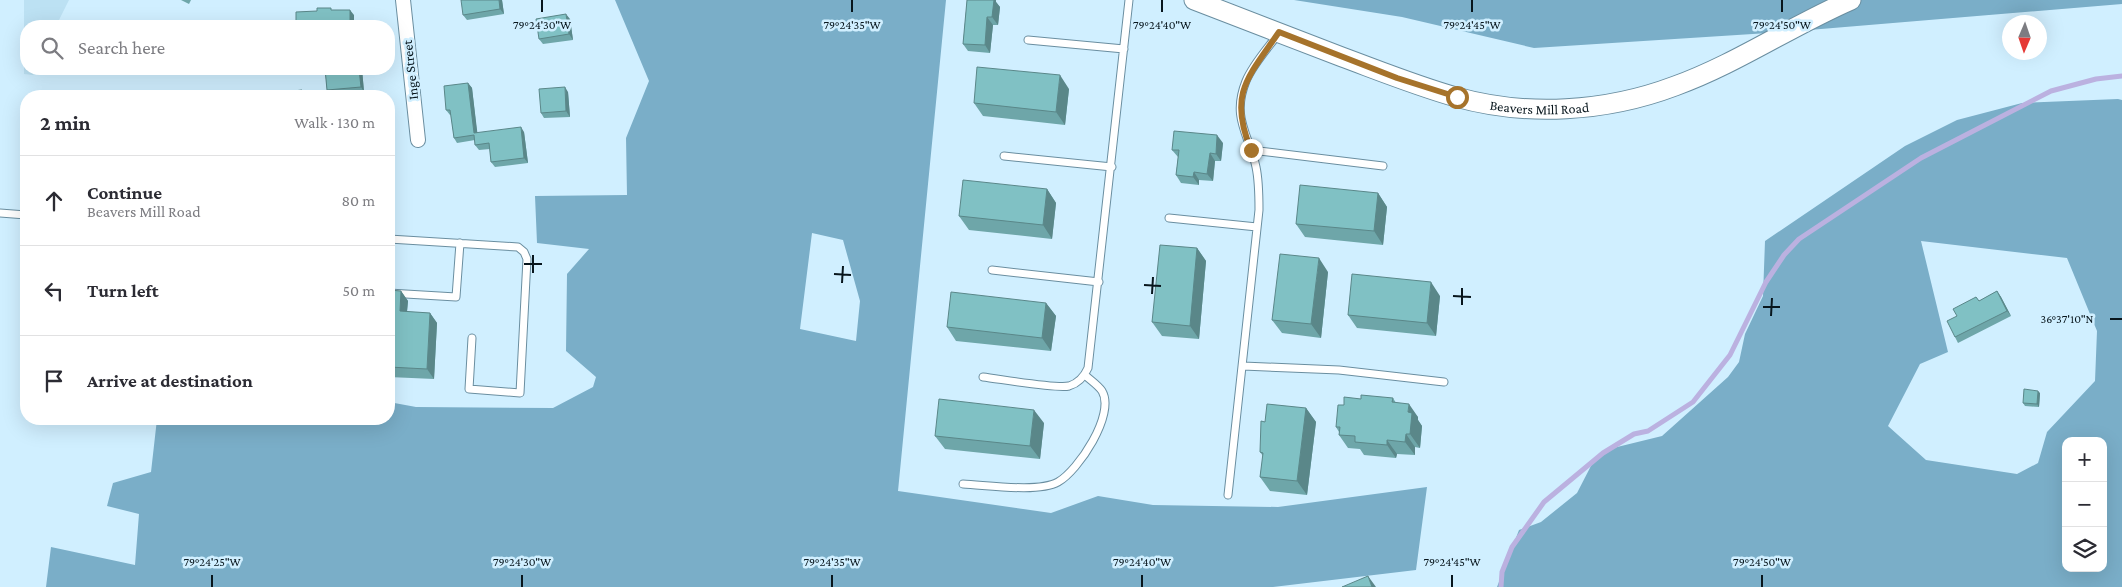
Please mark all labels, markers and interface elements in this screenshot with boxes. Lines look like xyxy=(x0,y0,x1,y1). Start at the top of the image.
north arrow xyxy=(2002,15,2047,60)
text: 79°24'30"W xyxy=(513,18,571,32)
text: 79°24'35"W xyxy=(824,18,880,32)
text: 79°24'40"W xyxy=(1133,18,1191,32)
text: 79°24'45"W xyxy=(1444,18,1500,32)
text: 79°24'50"W xyxy=(1753,18,1811,32)
search box xyxy=(20,20,395,75)
icon: search xyxy=(38,34,66,62)
text: Search here xyxy=(78,37,165,58)
street label: Inge Street xyxy=(399,39,421,101)
route start xyxy=(1446,86,1469,109)
street label: Beavers Mill Road xyxy=(1489,97,1591,117)
text: 2 min xyxy=(40,111,91,135)
text: Walk · 130 m xyxy=(294,114,375,131)
route end xyxy=(1240,139,1263,162)
text: Continue xyxy=(87,182,162,203)
icon: ahead xyxy=(40,187,68,215)
text: 80 m xyxy=(341,192,375,209)
text: Beavers Mill Road xyxy=(87,203,201,220)
icon: left xyxy=(40,277,68,305)
text: Turn left xyxy=(87,280,159,301)
text: 50 m xyxy=(343,282,375,299)
text: 36°37'10"N xyxy=(2040,312,2094,326)
icon: arrive xyxy=(40,367,68,395)
text: Arrive at destination xyxy=(87,370,253,391)
map controls xyxy=(2062,437,2107,572)
button: + xyxy=(2062,437,2107,482)
button: − xyxy=(2062,482,2107,527)
button: layers xyxy=(2062,527,2107,572)
text: 79°24'25"W xyxy=(183,555,241,569)
text: 79°24'30"W xyxy=(493,555,551,569)
text: 79°24'35"W xyxy=(804,555,860,569)
text: 79°24'40"W xyxy=(1113,555,1171,569)
text: 79°24'45"W xyxy=(1424,555,1480,569)
text: 79°24'50"W xyxy=(1733,555,1791,569)

